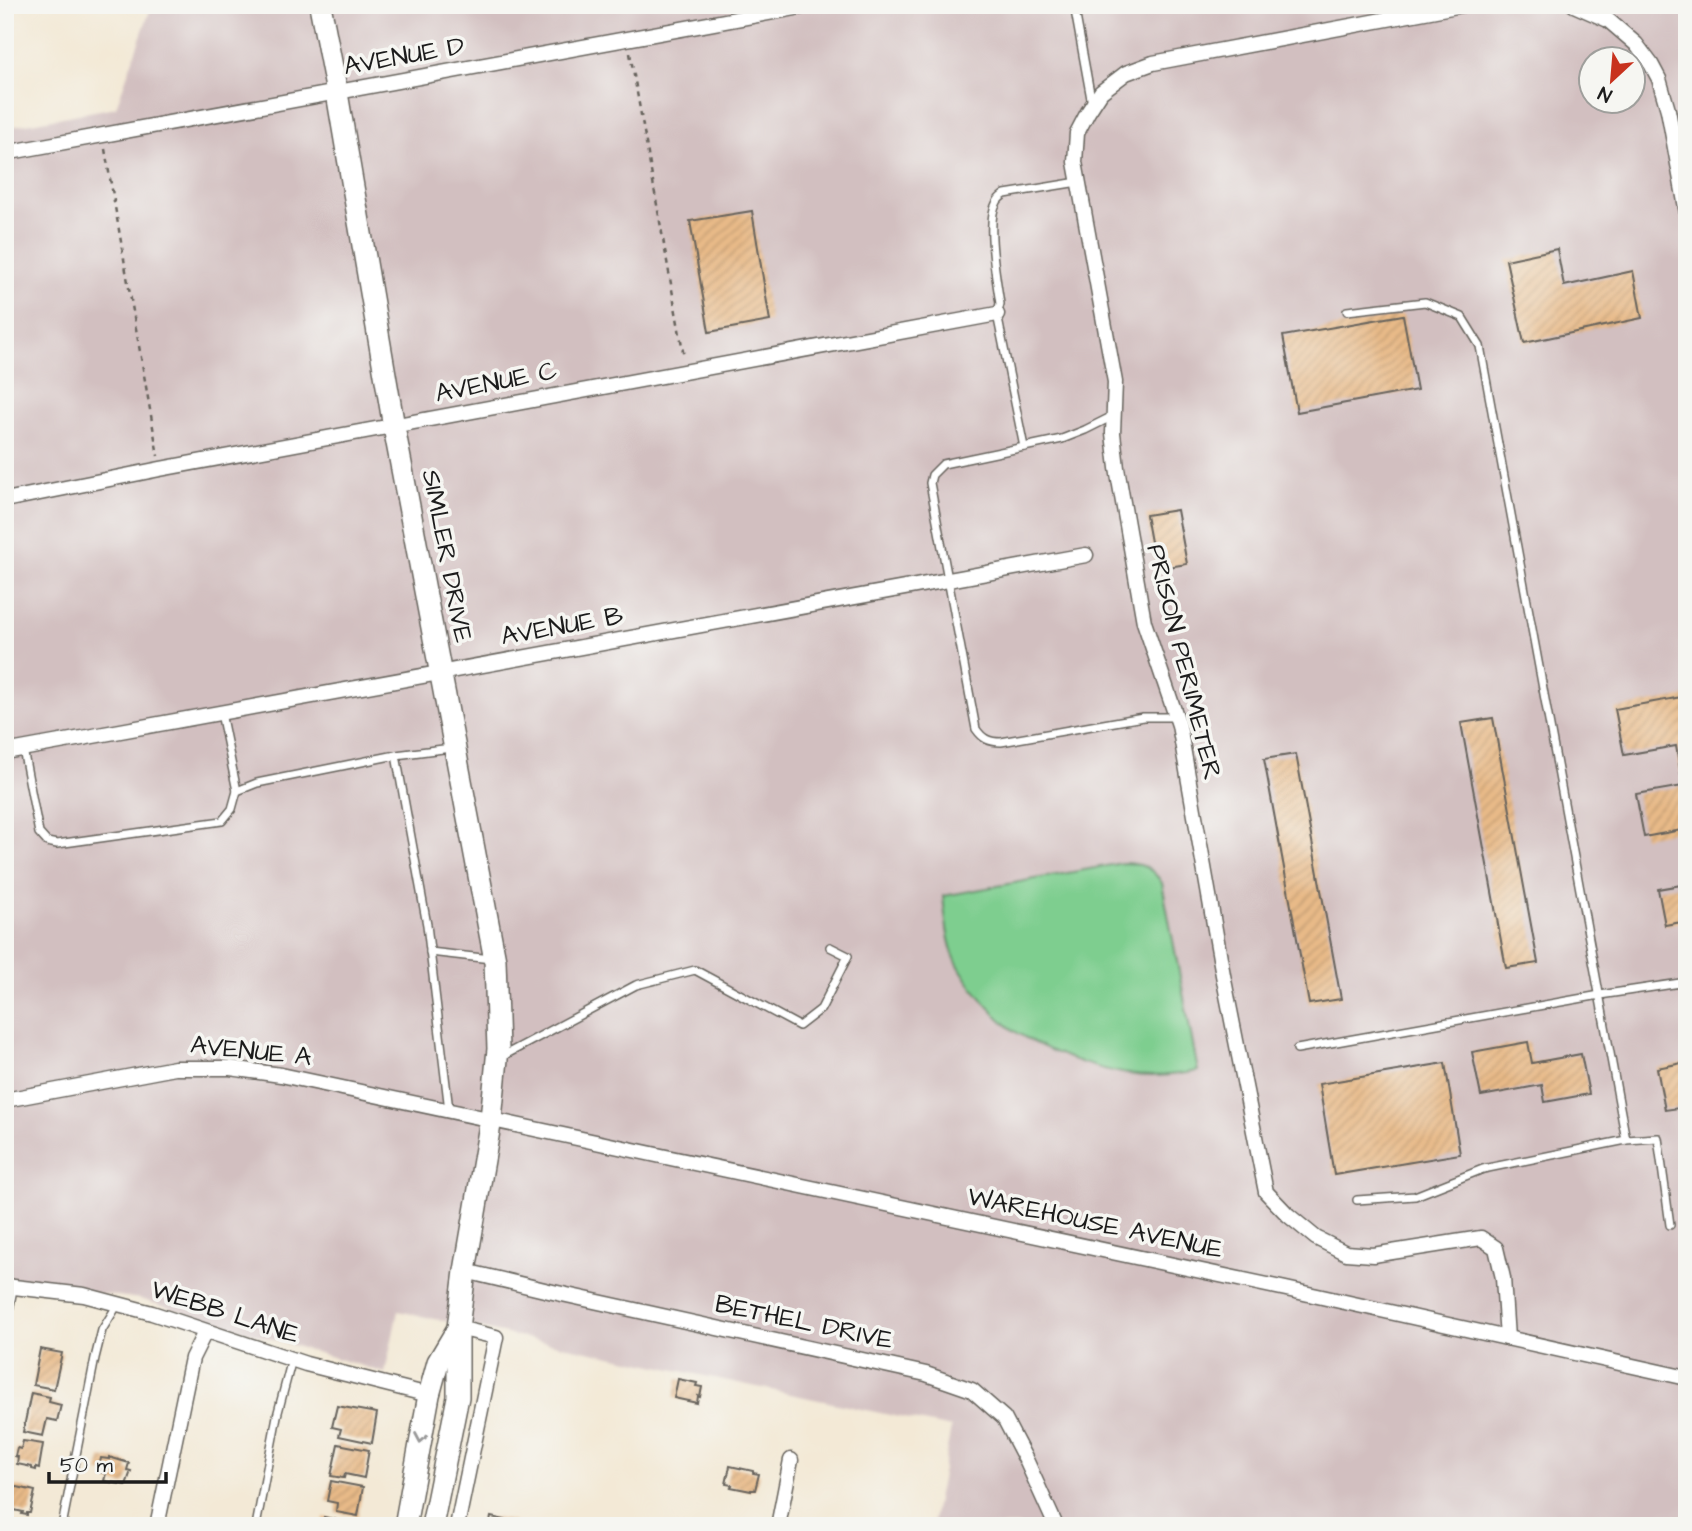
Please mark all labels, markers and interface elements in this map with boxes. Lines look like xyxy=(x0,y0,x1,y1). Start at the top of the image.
street label: AVENUE D xyxy=(341,28,467,84)
north arrow xyxy=(1576,46,1646,116)
text: N xyxy=(1594,79,1616,109)
street label: AVENUE C xyxy=(432,353,560,411)
street label: SIMLER DRIVE xyxy=(413,466,481,646)
street label: PRISON PERIMETER xyxy=(1137,541,1231,783)
street label: AVENUE B xyxy=(498,598,626,654)
street label: AVENUE A xyxy=(189,1027,314,1075)
street label: WAREHOUSE AVENUE xyxy=(964,1178,1226,1268)
street label: WEBB LANE xyxy=(146,1271,304,1353)
street label: BETHEL DRIVE xyxy=(712,1286,896,1358)
one-way arrow xyxy=(414,1432,429,1444)
scale bar xyxy=(49,1440,166,1484)
text: 50 m xyxy=(60,1451,114,1480)

